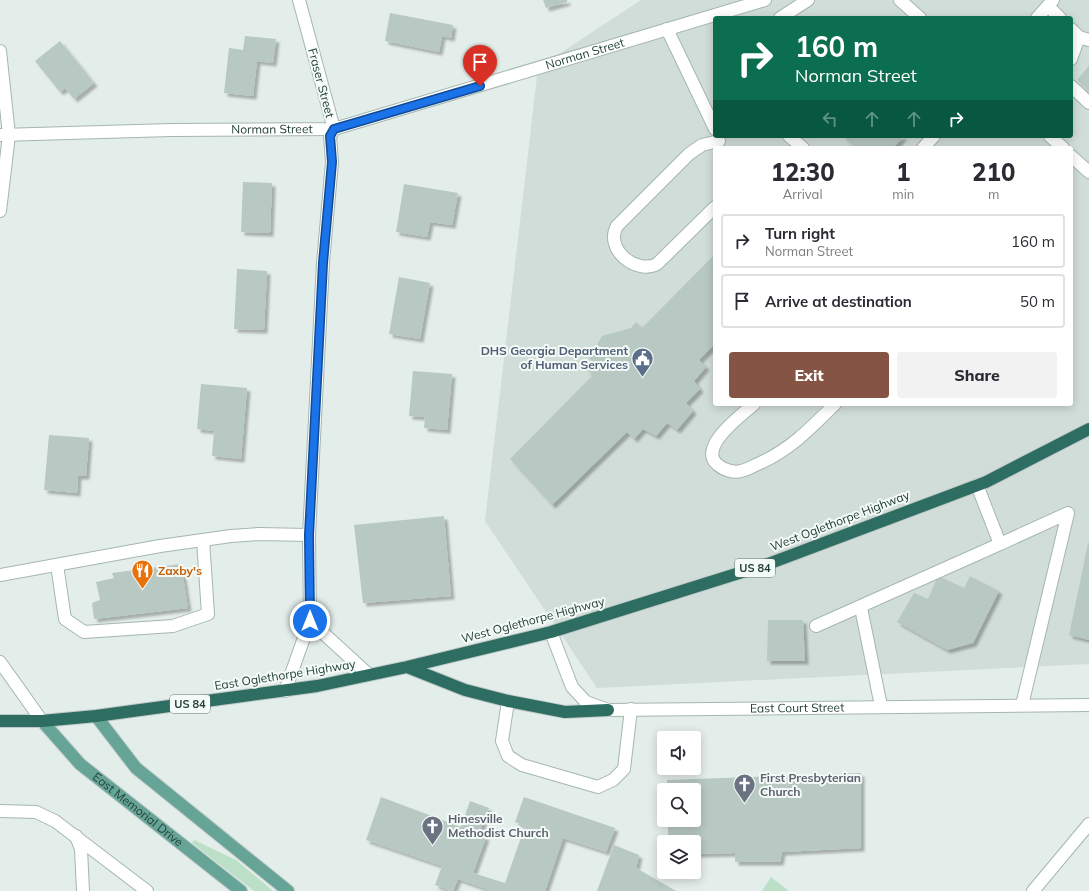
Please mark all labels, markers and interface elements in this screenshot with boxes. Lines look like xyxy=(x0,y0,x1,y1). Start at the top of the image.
text: 160 m xyxy=(795,29,878,64)
icon: right xyxy=(729,32,781,84)
street label: Norman Street xyxy=(544,35,626,72)
pin xyxy=(463,45,497,86)
street label: Fraser Street xyxy=(305,47,338,119)
icon: arrive xyxy=(469,51,491,73)
text: Norman Street xyxy=(795,64,917,87)
icon: left xyxy=(819,108,841,130)
icon: ahead xyxy=(861,108,883,130)
icon: ahead xyxy=(903,108,925,130)
icon: right xyxy=(945,108,967,130)
street label: Norman Street xyxy=(231,121,313,137)
text: 12:30 xyxy=(771,157,835,187)
text: 1 xyxy=(896,157,911,187)
text: 210 xyxy=(972,157,1015,187)
text: Arrival xyxy=(783,186,823,202)
text: min xyxy=(892,186,914,202)
text: m xyxy=(988,186,999,202)
text: Turn right xyxy=(765,224,835,243)
icon: right xyxy=(731,230,753,252)
text: 160 m xyxy=(1011,232,1055,251)
text: Norman Street xyxy=(765,243,853,259)
icon: arrive xyxy=(731,290,753,312)
text: Arrive at destination xyxy=(765,292,912,311)
text: 50 m xyxy=(1020,292,1055,311)
place label: DHS Georgia Department of Human Services xyxy=(481,343,628,372)
public building icon: DHS Georgia Department of Human Services xyxy=(630,345,656,378)
button: Exit xyxy=(729,352,889,398)
button: Share xyxy=(897,352,1057,398)
street label: West Oglethorpe Highway xyxy=(768,487,912,554)
restaurant icon: Zaxby's xyxy=(129,558,155,591)
road number: US 84 xyxy=(735,559,775,577)
place label: Zaxby's xyxy=(158,563,202,578)
street label: West Oglethorpe Highway xyxy=(460,593,607,646)
position arrow xyxy=(289,600,331,642)
street label: East Oglethorpe Highway xyxy=(213,656,357,693)
road number: US 84 xyxy=(170,695,210,713)
street label: East Court Street xyxy=(750,700,844,716)
map controls xyxy=(657,731,701,879)
button: sound xyxy=(657,731,701,775)
street label: East Memorial Drive xyxy=(90,769,186,849)
place label: First Presbyterian Church xyxy=(760,770,861,799)
church icon: First Presbyterian Church xyxy=(732,772,758,805)
button: search xyxy=(657,783,701,827)
place label: Hinesville Methodist Church xyxy=(448,811,549,840)
church icon: Hinesville Methodist Church xyxy=(420,813,446,846)
button: layers xyxy=(657,835,701,879)

